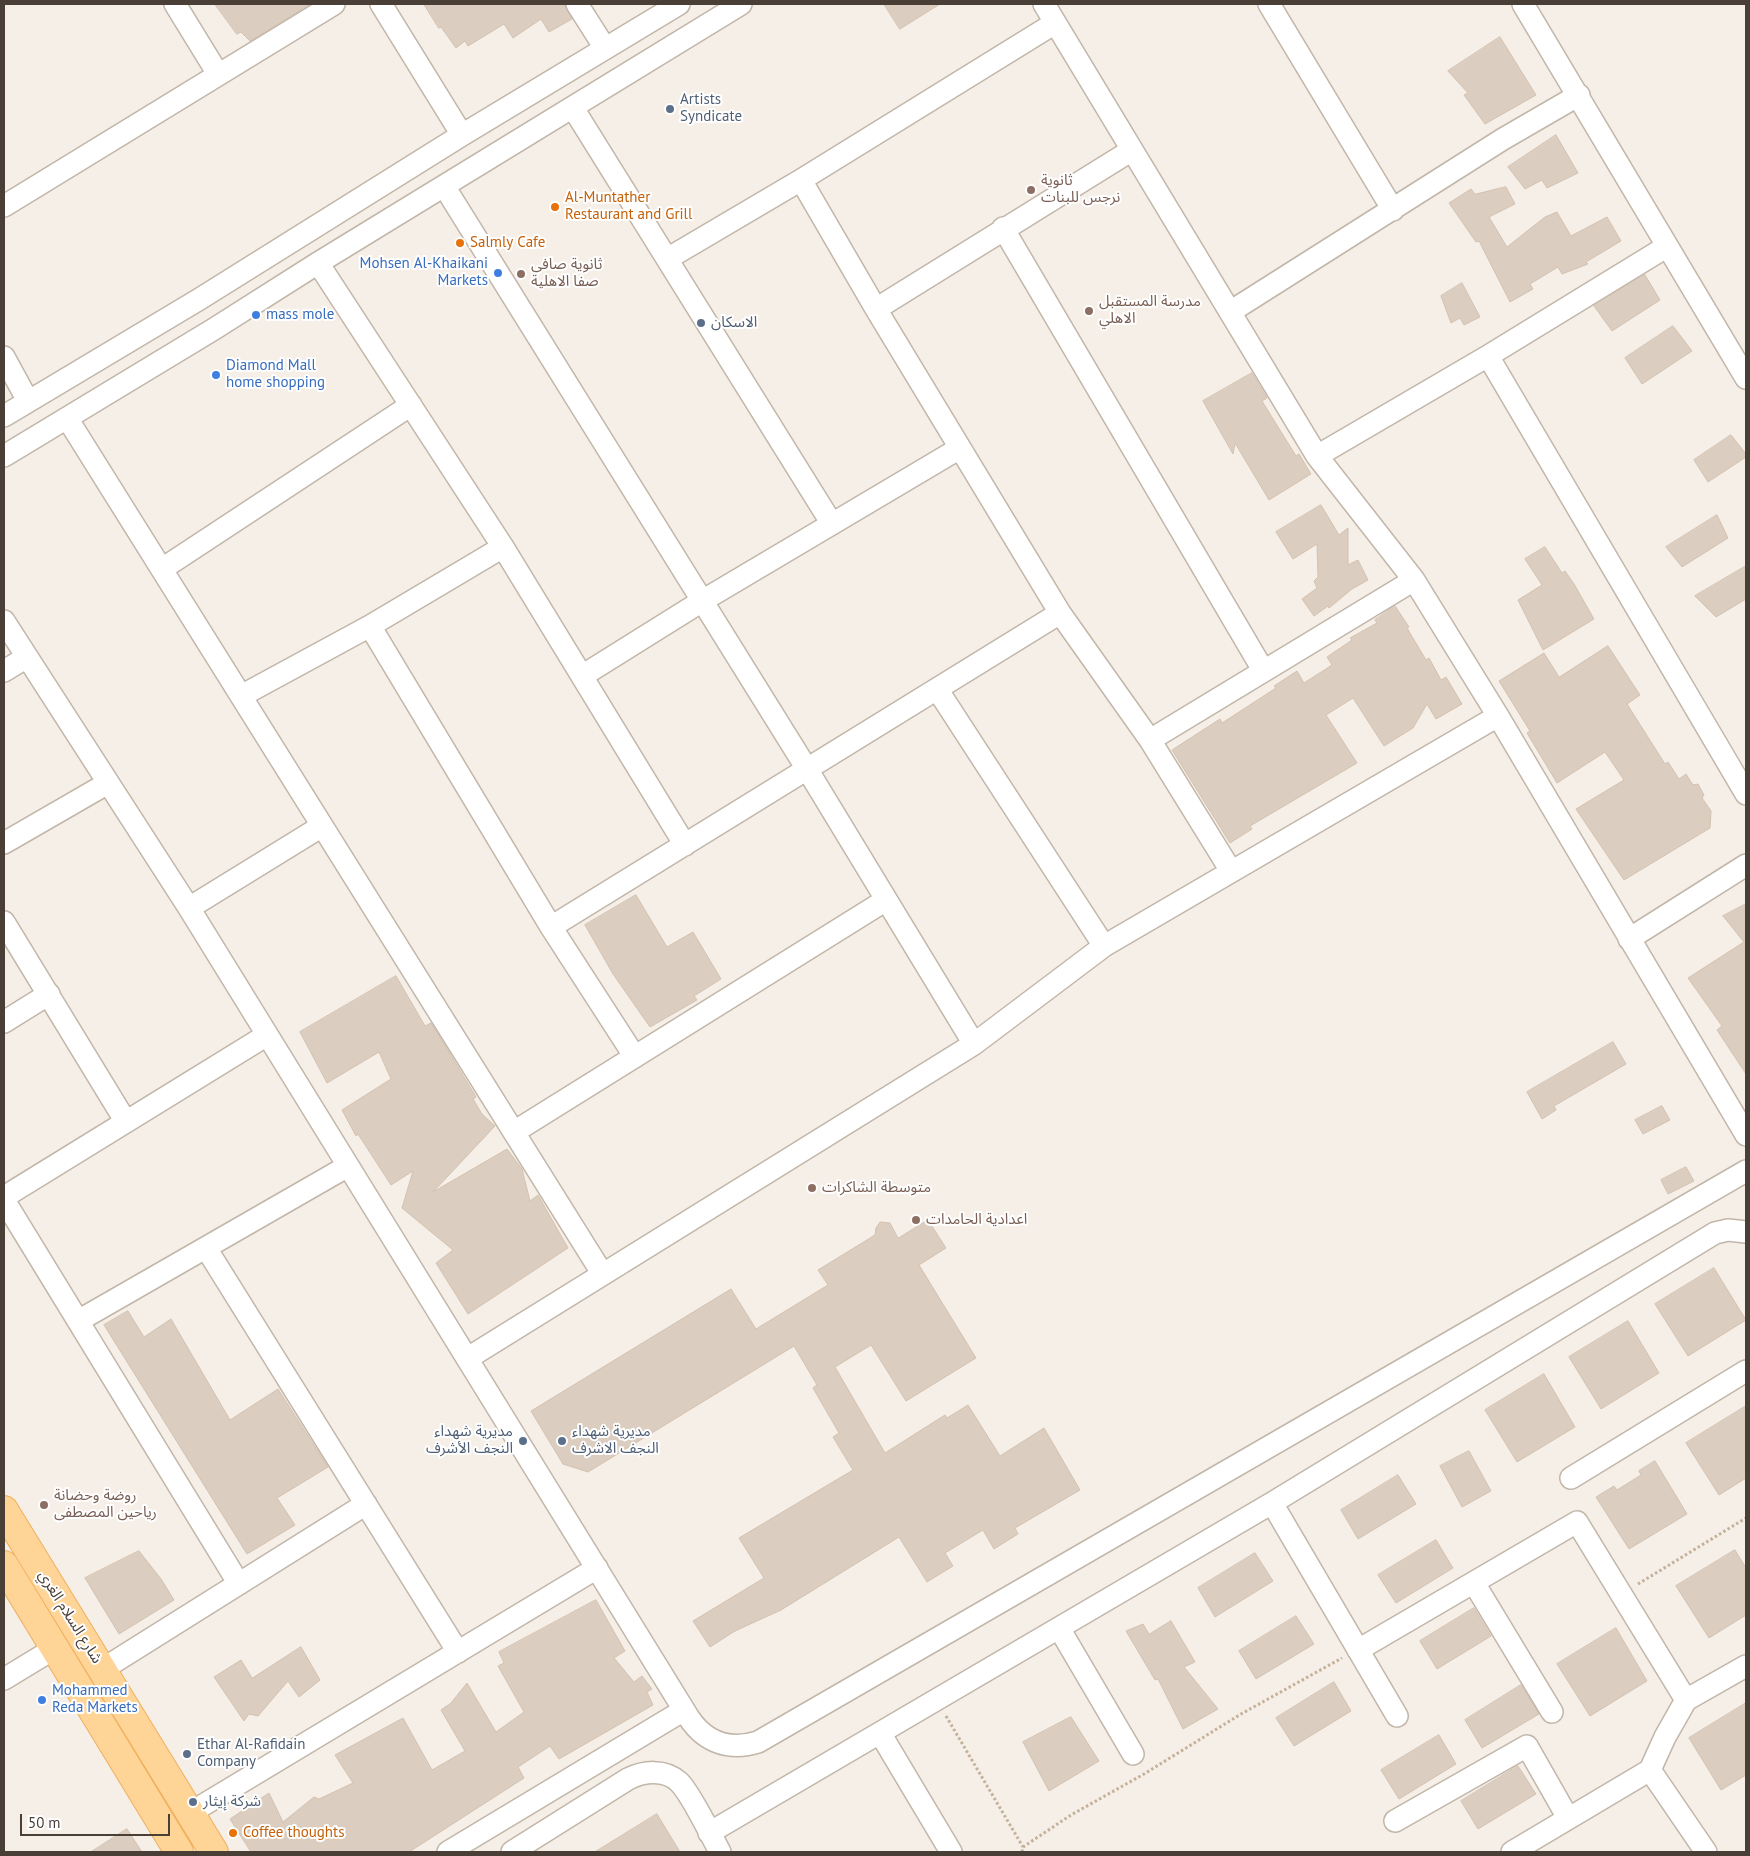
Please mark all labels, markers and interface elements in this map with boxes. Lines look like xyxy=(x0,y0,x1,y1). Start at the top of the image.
place label: Artists Syndicate xyxy=(680,91,742,126)
marker: Artists Syndicate xyxy=(664,103,676,115)
place label: ثانوية نرجس للبنات xyxy=(1041,172,1120,207)
marker: ثانوية نرجس للبنات xyxy=(1025,184,1037,196)
place label: Al-Muntather Restaurant and Grill xyxy=(565,189,692,224)
marker: Al-Muntather Restaurant and Grill xyxy=(549,201,561,213)
place label: Salmly Cafe xyxy=(470,234,545,252)
marker: Salmly Cafe xyxy=(454,237,466,249)
place label: Mohsen Al-Khaikani Markets xyxy=(360,255,488,290)
place label: ثانوية صافي صفا الاهلية xyxy=(531,256,602,291)
marker: Mohsen Al-Khaikani Markets xyxy=(492,267,504,279)
marker: ثانوية صافي صفا الاهلية xyxy=(515,268,527,280)
place label: مدرسة المستقبل الاهلي xyxy=(1099,293,1201,328)
marker: مدرسة المستقبل الاهلي xyxy=(1083,305,1095,317)
place label: mass mole xyxy=(266,306,334,324)
marker: mass mole xyxy=(250,309,262,321)
place label: الاسكان xyxy=(711,314,757,332)
marker: الاسكان xyxy=(695,317,707,329)
place label: Diamond Mall home shopping xyxy=(226,357,325,392)
marker: Diamond Mall home shopping xyxy=(210,369,222,381)
place label: متوسطة الشاكرات xyxy=(822,1179,931,1197)
marker: متوسطة الشاكرات xyxy=(806,1182,818,1194)
place label: اعدادية الحامدات xyxy=(926,1211,1027,1229)
marker: اعدادية الحامدات xyxy=(910,1214,922,1226)
place label: مديرية شهداء النجف الأشرف xyxy=(426,1423,513,1458)
place label: مديرية شهداء النجف الاشرف xyxy=(572,1423,659,1458)
marker: مديرية شهداء النجف الأشرف xyxy=(517,1435,529,1447)
marker: مديرية شهداء النجف الاشرف xyxy=(556,1435,568,1447)
place label: روضة وحضانة رياحين المصطفى xyxy=(54,1487,157,1522)
marker: روضة وحضانة رياحين المصطفى xyxy=(38,1499,50,1511)
street label: شارع السلام الغري xyxy=(34,1567,106,1667)
place label: Mohammed Reda Markets xyxy=(52,1682,138,1717)
marker: Mohammed Reda Markets xyxy=(36,1694,48,1706)
place label: Ethar Al-Rafidain Company xyxy=(197,1736,305,1771)
marker: Ethar Al-Rafidain Company xyxy=(181,1748,193,1760)
place label: شركة إيثار xyxy=(203,1793,261,1811)
marker: شركة إيثار xyxy=(187,1796,199,1808)
scale bar xyxy=(22,1804,172,1836)
text: 50 m xyxy=(28,1813,61,1832)
place label: Coffee thoughts xyxy=(243,1824,344,1842)
marker: Coffee thoughts xyxy=(227,1827,239,1839)

